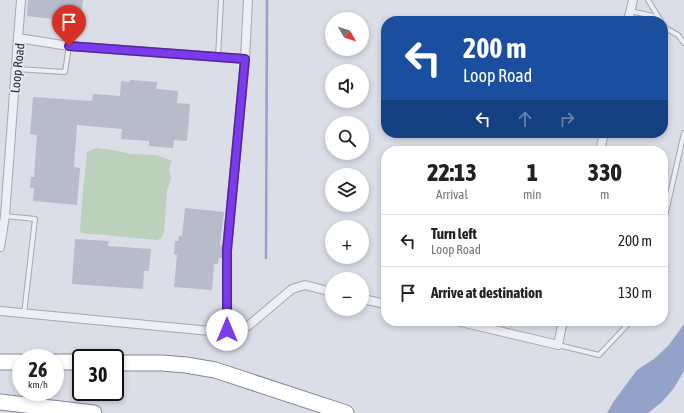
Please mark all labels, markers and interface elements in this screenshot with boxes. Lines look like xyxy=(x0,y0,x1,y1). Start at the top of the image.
pin xyxy=(52,5,86,46)
icon: arrive xyxy=(58,11,80,33)
north arrow xyxy=(325,12,369,56)
map controls xyxy=(325,12,369,316)
icon: left xyxy=(397,32,449,84)
text: 200 m xyxy=(463,32,526,64)
street label: Loop Road xyxy=(7,42,28,94)
button: sound xyxy=(325,64,369,108)
text: Loop Road xyxy=(463,65,532,86)
icon: left xyxy=(472,108,494,130)
icon: ahead xyxy=(514,108,536,130)
icon: right xyxy=(556,108,578,130)
button: search xyxy=(325,116,369,160)
text: 22:13 xyxy=(427,159,477,186)
text: 1 xyxy=(527,159,538,186)
text: 330 xyxy=(588,159,622,186)
button: layers xyxy=(325,168,369,212)
text: Arrival xyxy=(436,187,468,202)
text: min xyxy=(523,187,542,202)
text: m xyxy=(600,187,609,202)
button: + xyxy=(325,220,369,264)
text: Turn left xyxy=(431,225,477,242)
icon: left xyxy=(397,230,419,252)
text: 200 m xyxy=(618,232,652,249)
text: Loop Road xyxy=(431,242,481,257)
button: − xyxy=(325,272,369,316)
icon: arrive xyxy=(397,282,419,304)
text: Arrive at destination xyxy=(431,284,542,301)
text: 130 m xyxy=(618,284,652,301)
position arrow xyxy=(206,309,248,351)
speed limit sign: 30 xyxy=(72,349,124,401)
text: 26 xyxy=(29,358,47,381)
text: km/h xyxy=(28,379,48,390)

